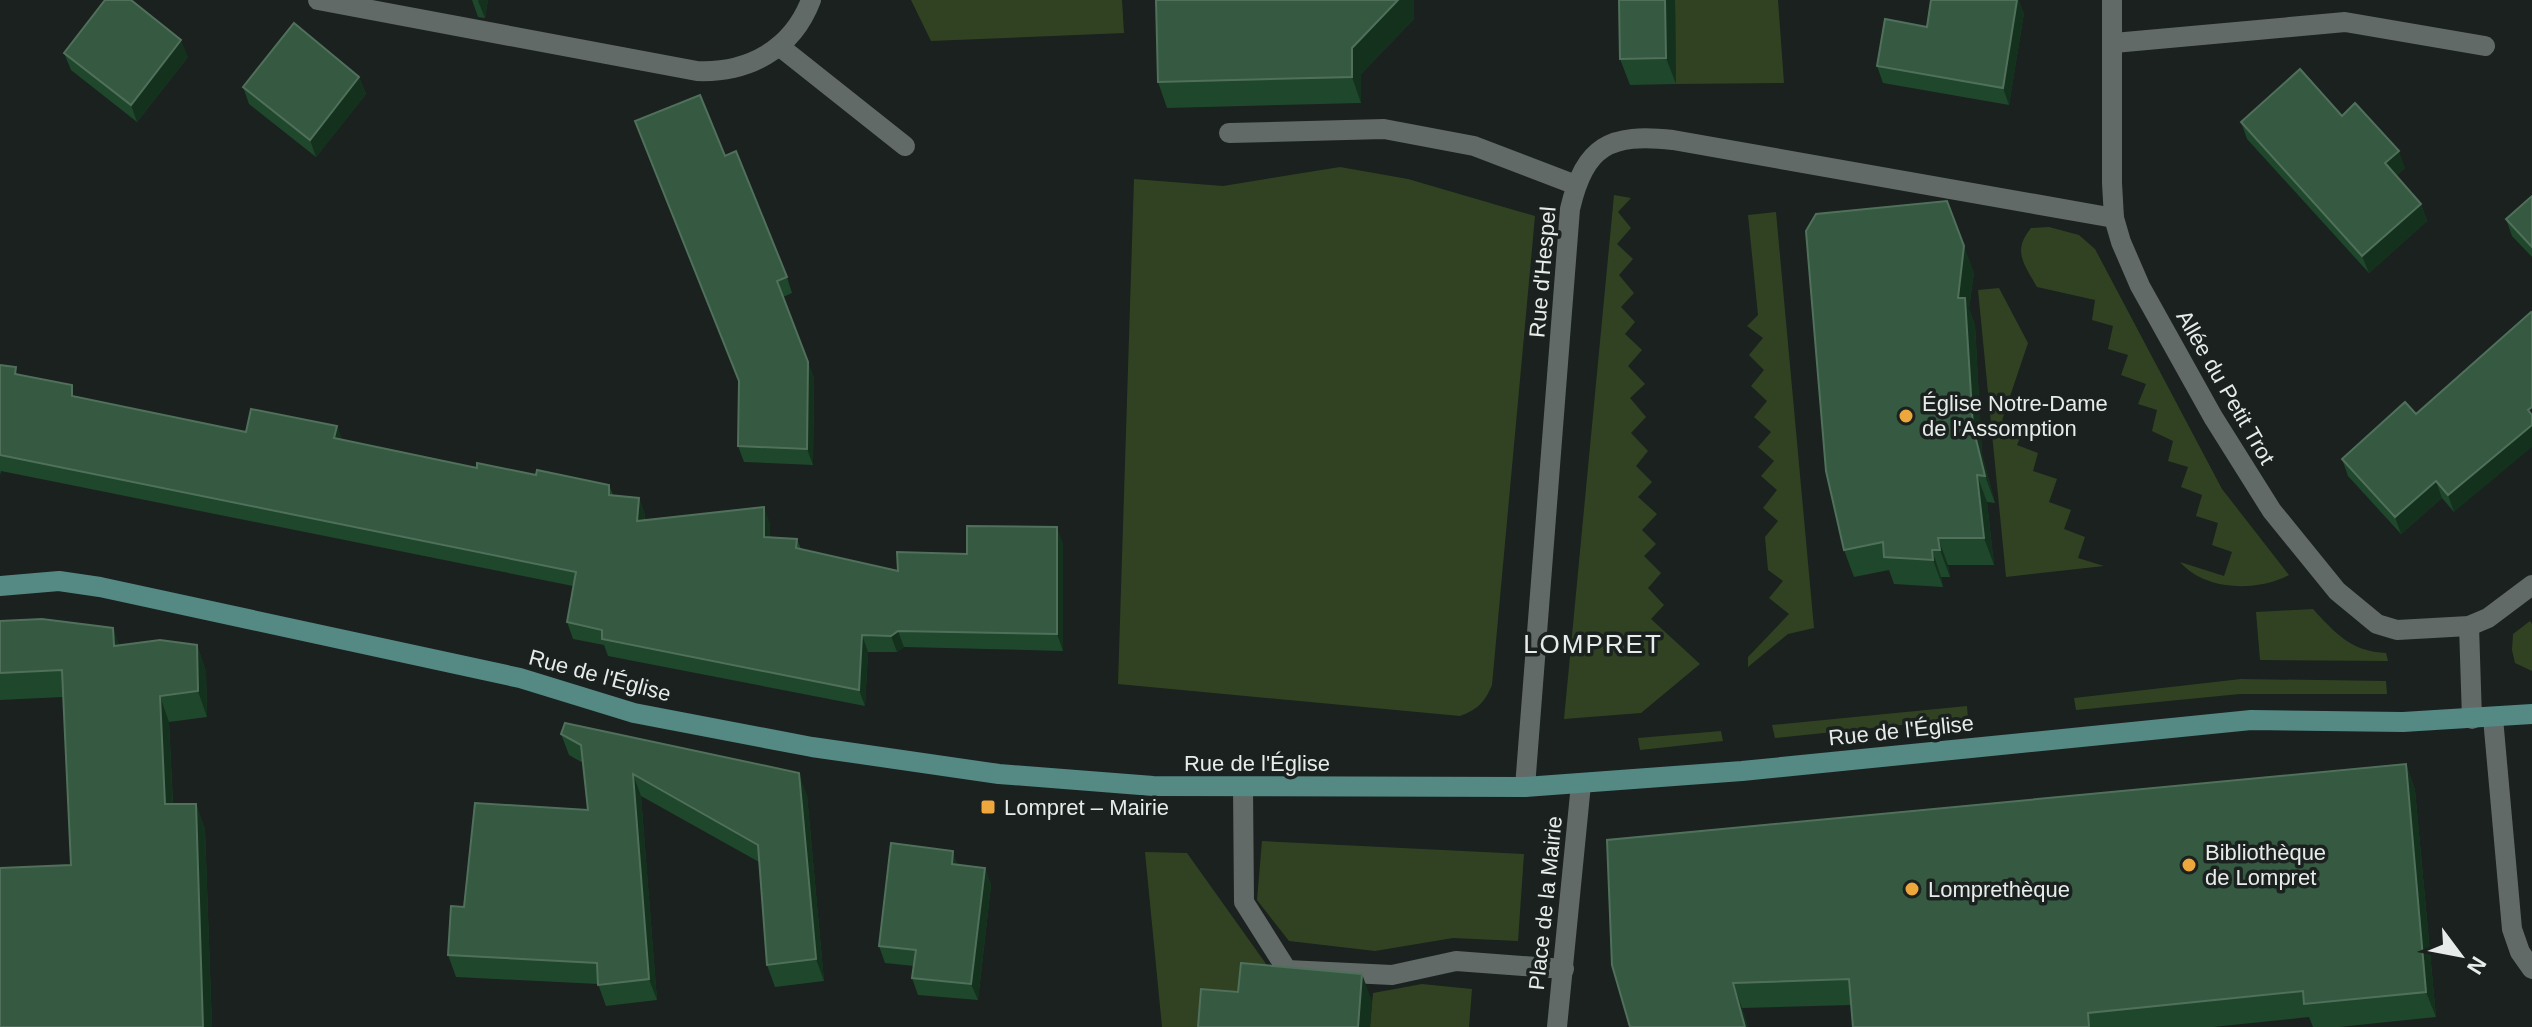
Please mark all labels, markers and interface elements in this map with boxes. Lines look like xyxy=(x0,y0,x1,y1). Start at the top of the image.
street label: Rue d'Hespel xyxy=(1524,206,1561,339)
street label: Allée du Petit Trot xyxy=(2171,306,2280,469)
place label: Église Notre-Dame de l'Assomption xyxy=(1922,391,2108,441)
marker: Église Notre-Dame de l'Assomption xyxy=(1897,407,1915,425)
district label: LOMPRET xyxy=(1523,629,1663,659)
street label: Rue de l'Église xyxy=(526,645,674,706)
street label: Rue de l'Église xyxy=(1827,710,1975,751)
street label: Rue de l'Église xyxy=(1184,751,1330,776)
place label: Lompret – Mairie xyxy=(1004,795,1169,820)
marker: Lompret – Mairie xyxy=(979,798,997,816)
street label: Place de la Mairie xyxy=(1524,815,1567,991)
place label: Bibliothèque de Lompret xyxy=(2205,840,2326,890)
marker: Bibliothèque de Lompret xyxy=(2180,856,2198,874)
place label: Lomprethèque xyxy=(1928,877,2070,902)
marker: Lomprethèque xyxy=(1903,880,1921,898)
north arrow xyxy=(2420,915,2500,995)
text: N xyxy=(2462,952,2491,979)

